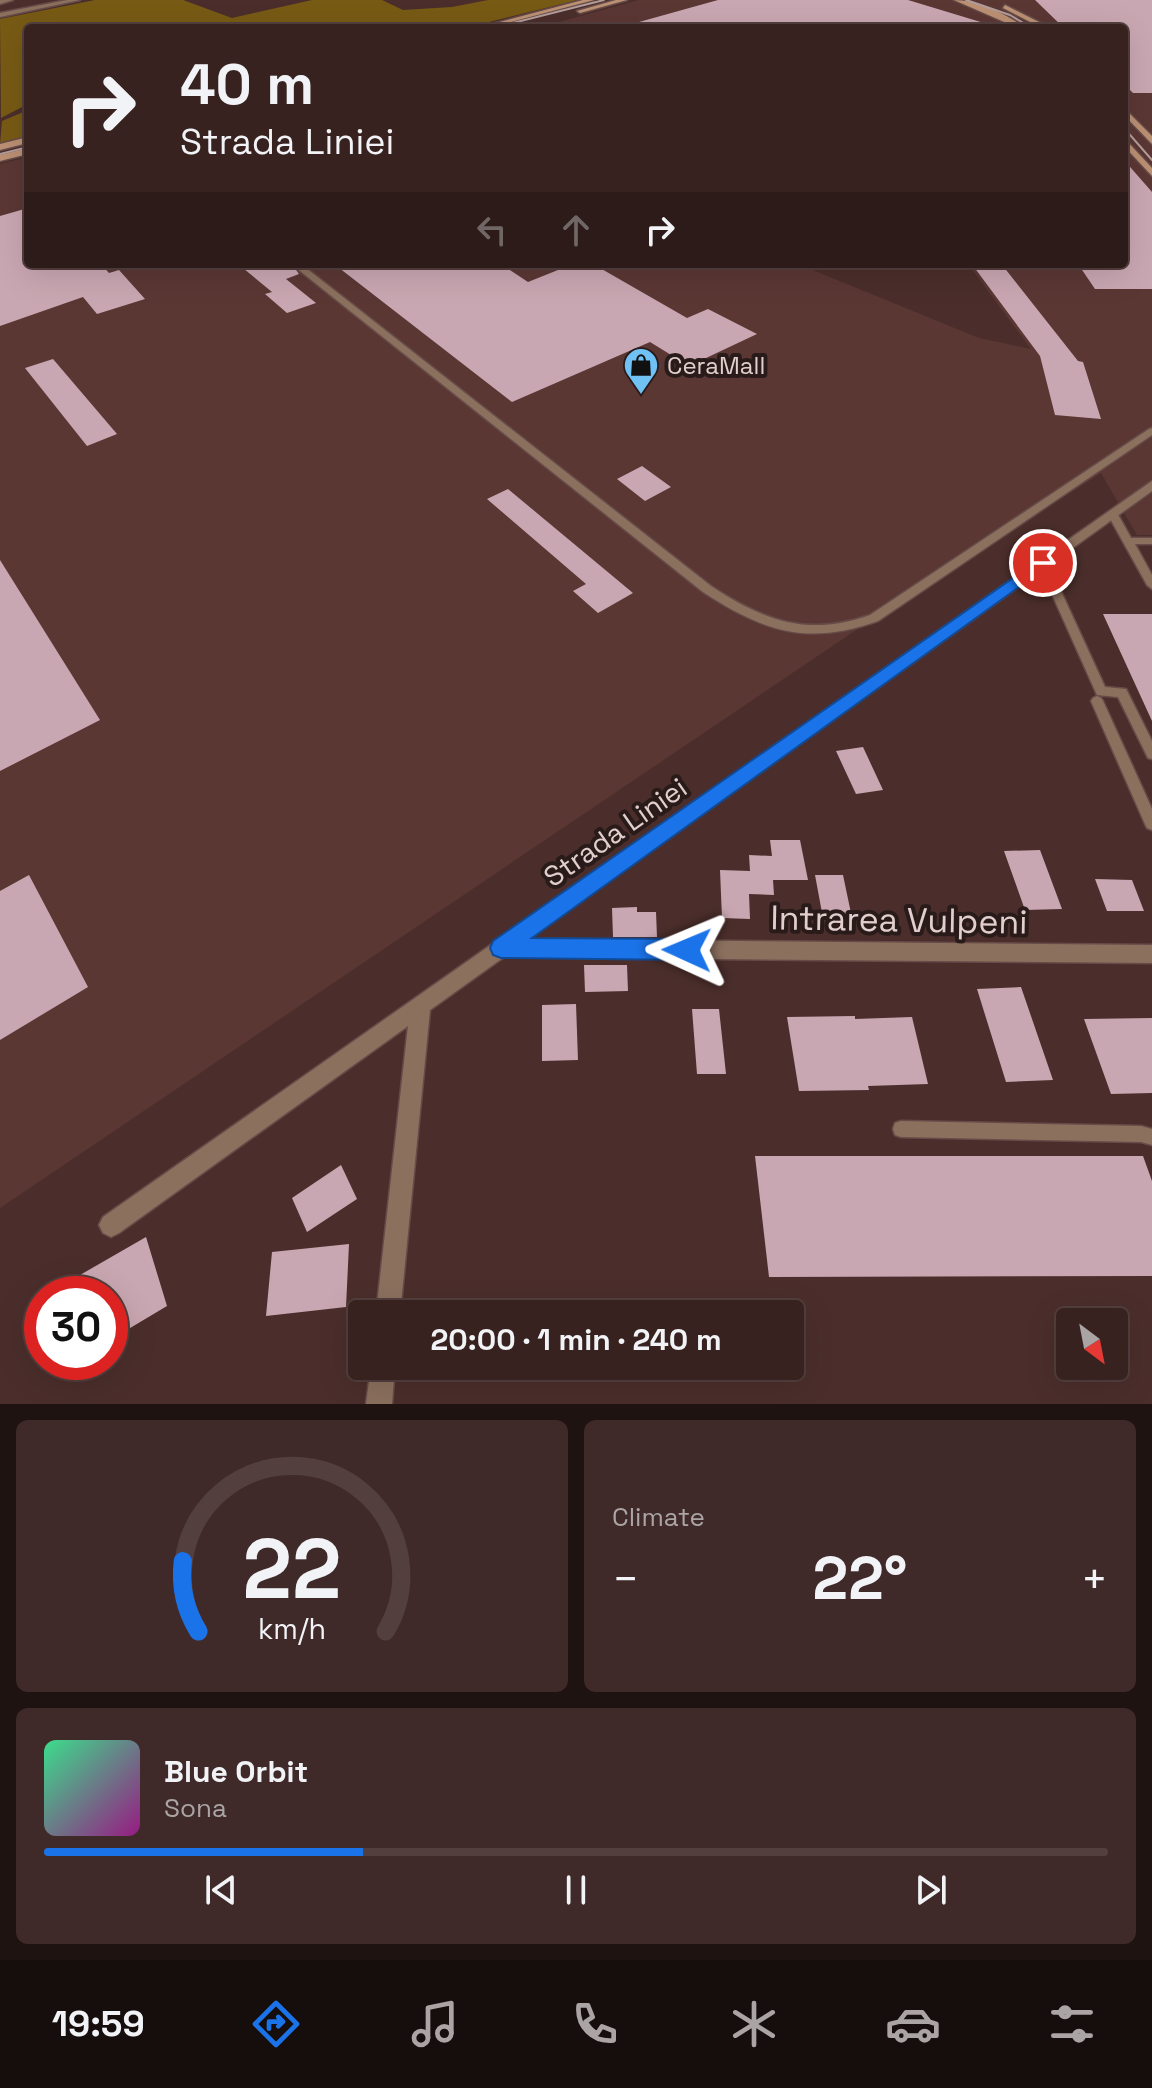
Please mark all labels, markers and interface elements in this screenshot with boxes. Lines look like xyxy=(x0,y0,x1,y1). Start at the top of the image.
text: 40 m xyxy=(180,49,314,120)
icon: right xyxy=(48,56,152,160)
text: Strada Liniei xyxy=(180,119,394,165)
icon: left xyxy=(470,208,514,252)
icon: ahead xyxy=(554,208,598,252)
icon: right xyxy=(638,208,682,252)
shop icon: CeraMall xyxy=(622,346,660,396)
place label: CeraMall xyxy=(667,350,765,381)
pin xyxy=(1009,529,1077,597)
icon: arrive xyxy=(1021,541,1065,585)
street label: Strada Liniei xyxy=(536,769,694,895)
street label: Intrarea Vulpeni xyxy=(770,896,1028,944)
position arrow xyxy=(645,908,729,992)
speed limit sign: 30 xyxy=(24,1276,128,1380)
north arrow xyxy=(1056,1308,1128,1380)
map controls xyxy=(1056,1308,1128,1380)
text: 20:00 · 1 min · 240 m xyxy=(431,1320,722,1359)
text: Climate xyxy=(612,1500,705,1534)
text: 22 xyxy=(243,1516,341,1622)
text: 22° xyxy=(813,1540,907,1617)
text: − xyxy=(612,1551,639,1607)
text: + xyxy=(1081,1551,1108,1607)
text: km/h xyxy=(258,1611,326,1647)
text: Blue Orbit xyxy=(164,1752,308,1791)
text: Sona xyxy=(164,1791,227,1825)
icon: previous xyxy=(199,1868,243,1912)
icon: pause xyxy=(554,1868,598,1912)
icon: next xyxy=(909,1868,953,1912)
icon: directions xyxy=(248,1996,304,2052)
icon: music xyxy=(407,1996,463,2052)
icon: phone xyxy=(567,1996,623,2052)
icon: climate xyxy=(726,1996,782,2052)
icon: car xyxy=(885,1996,941,2052)
icon: filters xyxy=(1044,1996,1100,2052)
text: 19:59 xyxy=(52,2001,145,2047)

